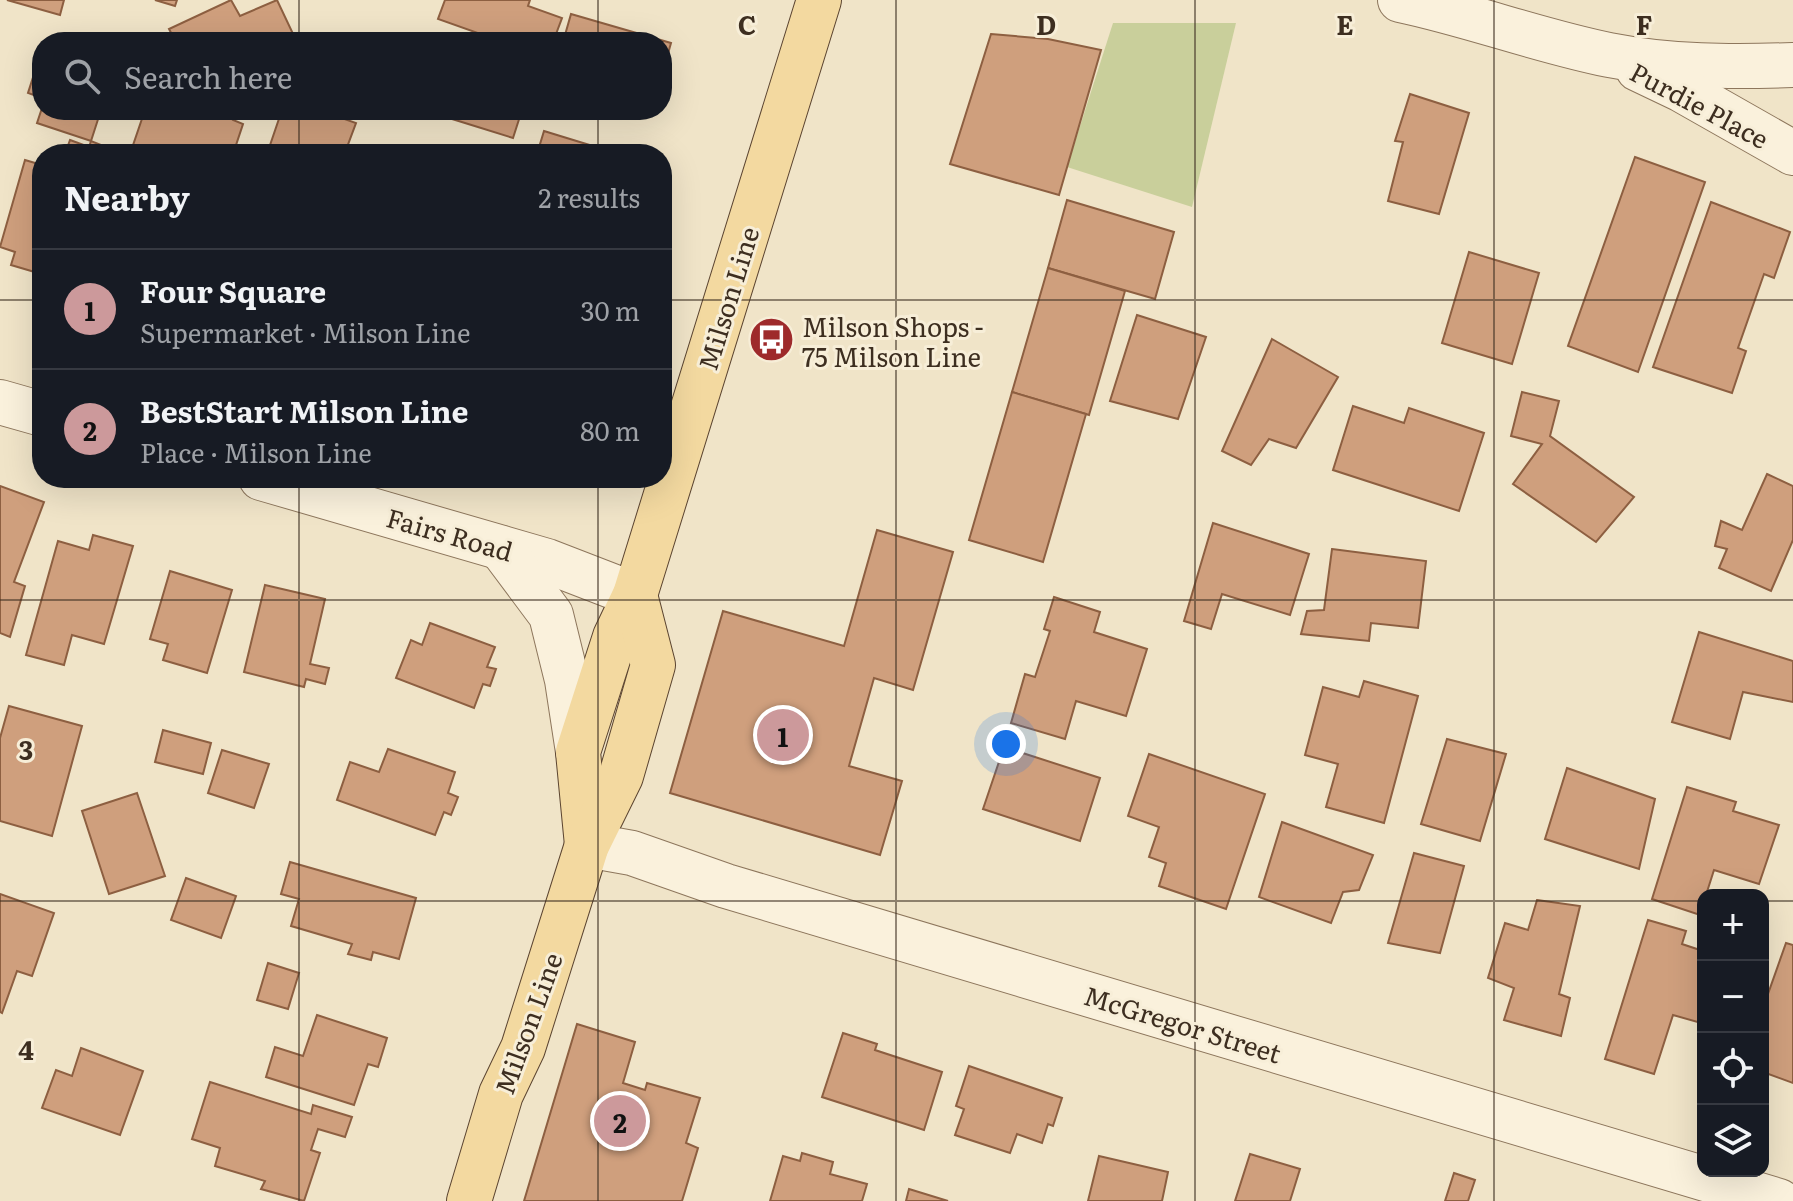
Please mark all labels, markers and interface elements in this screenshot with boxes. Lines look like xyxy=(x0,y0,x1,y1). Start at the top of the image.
text: C xyxy=(738,4,756,43)
text: D xyxy=(1036,4,1056,43)
text: E xyxy=(1336,4,1354,43)
text: F xyxy=(1636,4,1652,43)
search box xyxy=(32,32,672,120)
street label: Purdie Place xyxy=(1624,51,1776,157)
icon: search xyxy=(60,54,104,98)
text: Search here xyxy=(124,54,292,98)
text: Nearby xyxy=(64,171,190,221)
text: 2 results xyxy=(538,177,640,216)
street label: Milson Line xyxy=(687,221,767,375)
text: Four Square xyxy=(140,268,326,312)
text: 1 xyxy=(85,290,95,329)
text: 30 m xyxy=(580,290,640,329)
place label: Milson Shops - 75 Milson Line xyxy=(802,306,984,375)
text: Supermarket · Milson Line xyxy=(140,312,470,351)
bus stop icon: Milson Shops - 75 Milson Line xyxy=(747,316,795,364)
text: BestStart Milson Line xyxy=(140,388,469,432)
text: 2 xyxy=(83,410,97,449)
text: 80 m xyxy=(580,410,640,449)
text: Place · Milson Line xyxy=(140,432,372,471)
street label: Fairs Road xyxy=(382,496,518,570)
pin: 1 xyxy=(757,705,809,765)
your location xyxy=(986,724,1026,764)
text: 3 xyxy=(19,729,33,768)
map controls xyxy=(1697,889,1769,1177)
button: + xyxy=(1697,889,1769,961)
street label: Milson Line xyxy=(483,947,571,1099)
button: − xyxy=(1697,961,1769,1033)
street label: McGregor Street xyxy=(1080,974,1287,1072)
text: 4 xyxy=(18,1029,34,1068)
button: locate xyxy=(1697,1033,1769,1105)
pin: 2 xyxy=(594,1091,646,1151)
button: layers xyxy=(1697,1105,1769,1177)

